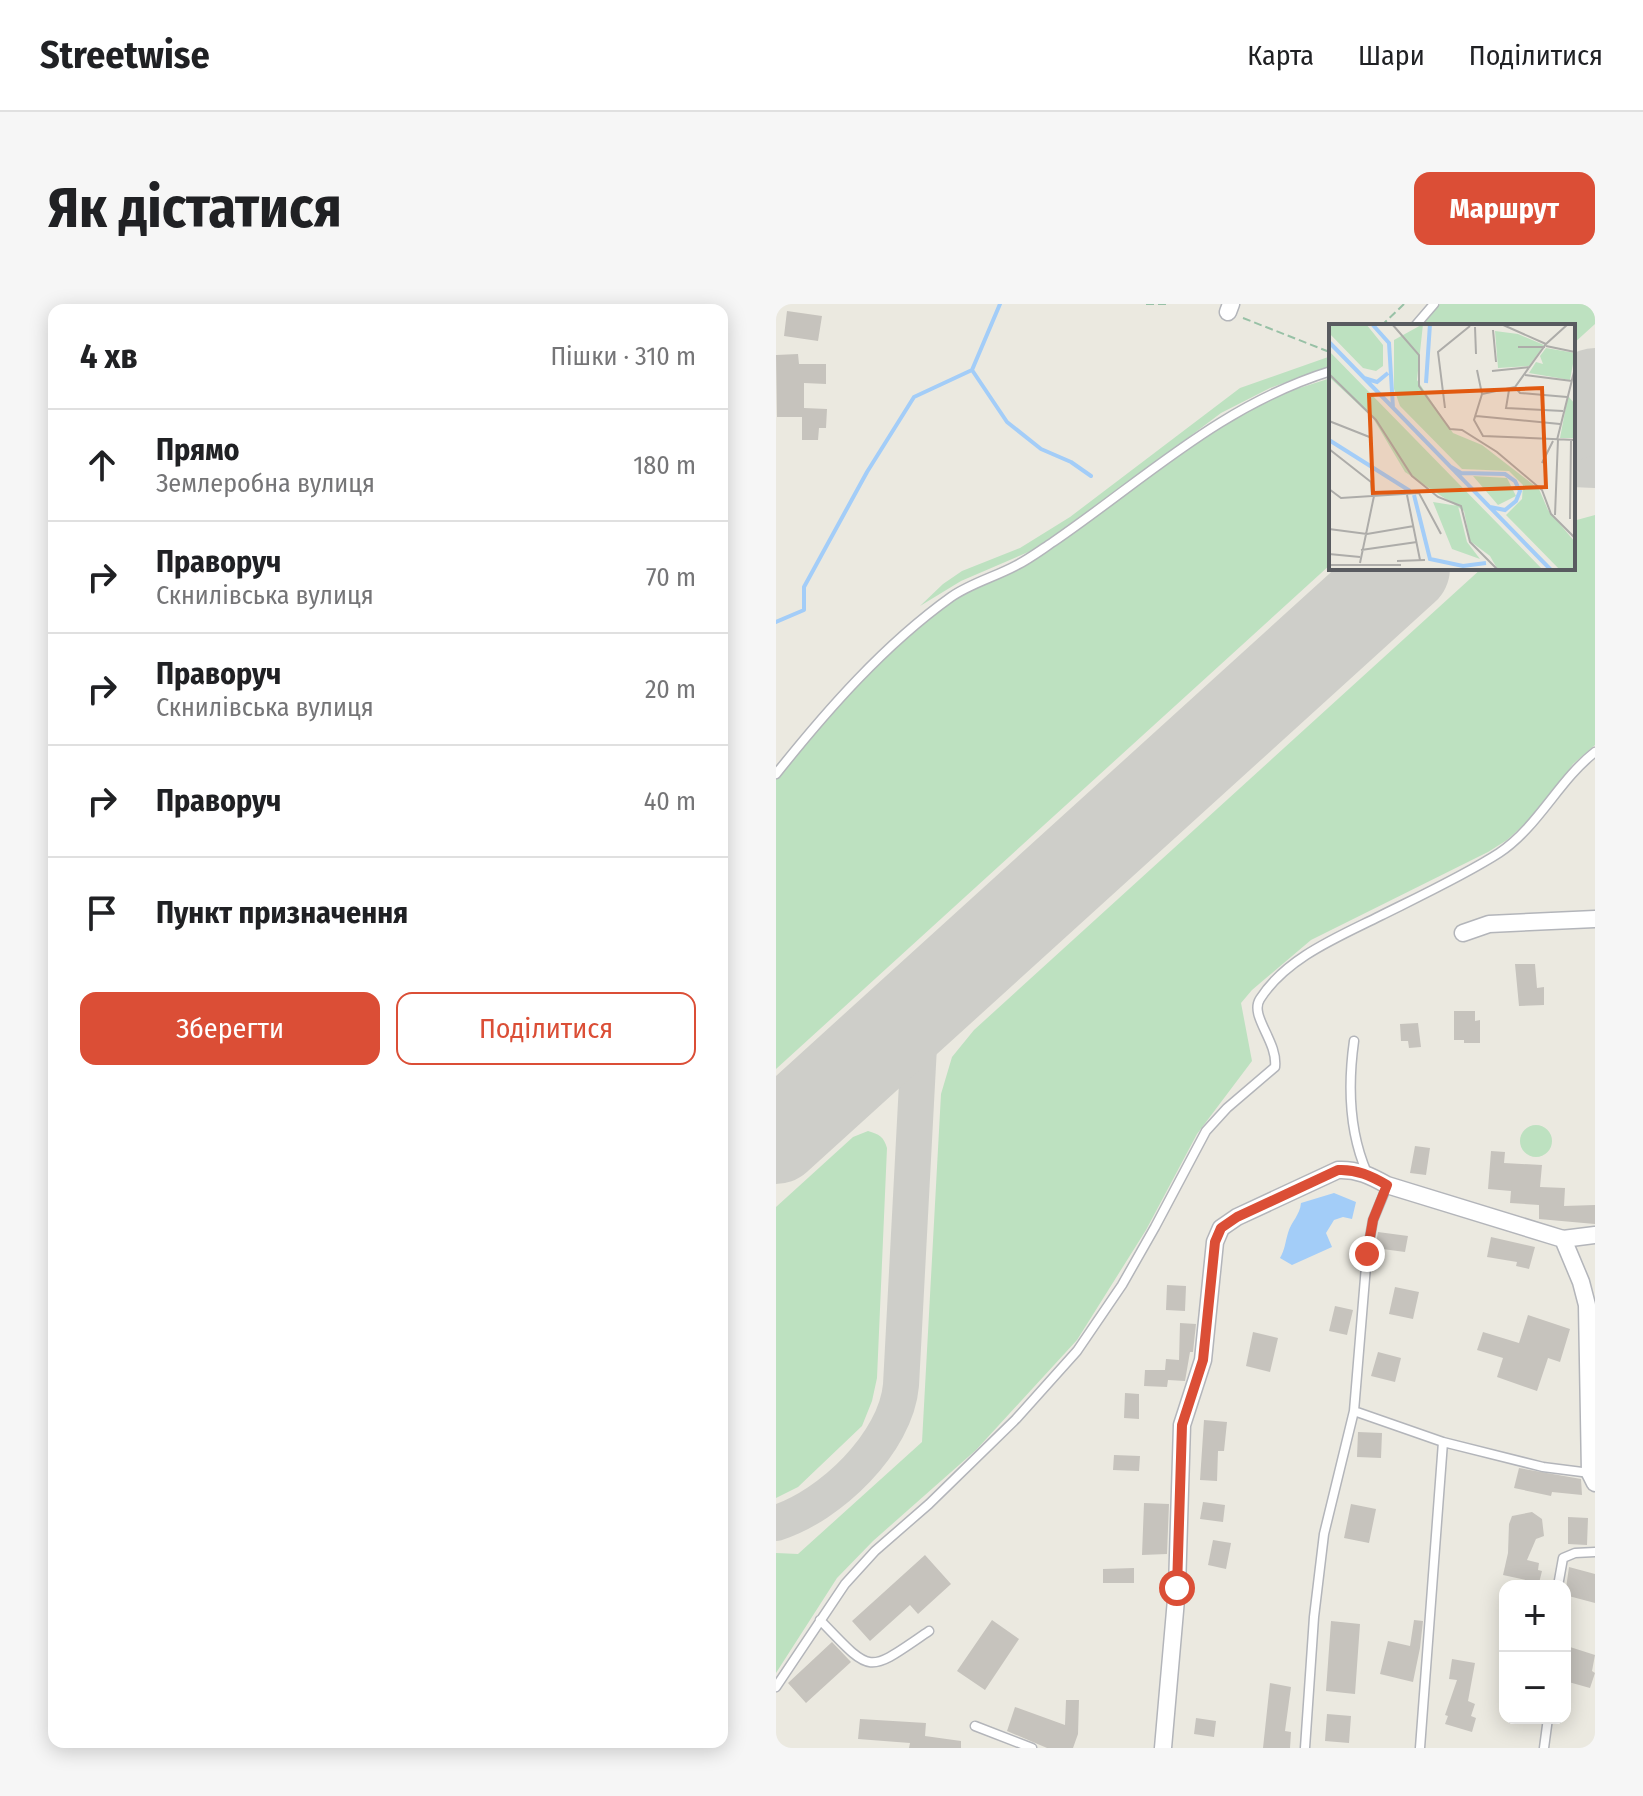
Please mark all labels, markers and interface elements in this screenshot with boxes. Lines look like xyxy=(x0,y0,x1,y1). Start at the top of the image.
text: Streetwise xyxy=(40,32,210,78)
text: Карта xyxy=(1247,39,1314,72)
text: Шари xyxy=(1358,39,1425,72)
text: Поділитися xyxy=(1469,39,1603,72)
button: Маршрут xyxy=(1414,172,1595,245)
text: Як дістатися xyxy=(48,175,342,242)
inset map xyxy=(1329,324,1575,570)
text: 4 хв xyxy=(80,336,138,377)
text: Пішки · 310 m xyxy=(550,341,696,372)
text: Прямо xyxy=(156,432,240,468)
icon: ahead xyxy=(80,443,124,487)
text: 180 m xyxy=(633,450,696,481)
text: Землеробна вулиця xyxy=(156,468,375,499)
text: Праворуч xyxy=(156,544,281,580)
icon: right xyxy=(80,555,124,599)
text: 70 m xyxy=(646,562,696,593)
text: Скнилівська вулиця xyxy=(156,580,374,611)
text: Праворуч xyxy=(156,656,281,692)
icon: right xyxy=(80,667,124,711)
text: 20 m xyxy=(645,674,696,705)
text: Скнилівська вулиця xyxy=(156,692,374,723)
icon: right xyxy=(80,779,124,823)
text: Праворуч xyxy=(156,783,281,819)
text: 40 m xyxy=(644,786,696,817)
icon: arrive xyxy=(80,891,124,935)
text: Пункт призначення xyxy=(156,895,408,931)
button: Зберегти xyxy=(80,992,380,1065)
button: Поділитися xyxy=(396,992,696,1065)
route end xyxy=(1349,1236,1385,1272)
route start xyxy=(1159,1570,1195,1606)
map controls xyxy=(1499,1580,1571,1724)
button: + xyxy=(1499,1580,1571,1652)
button: − xyxy=(1499,1652,1571,1724)

